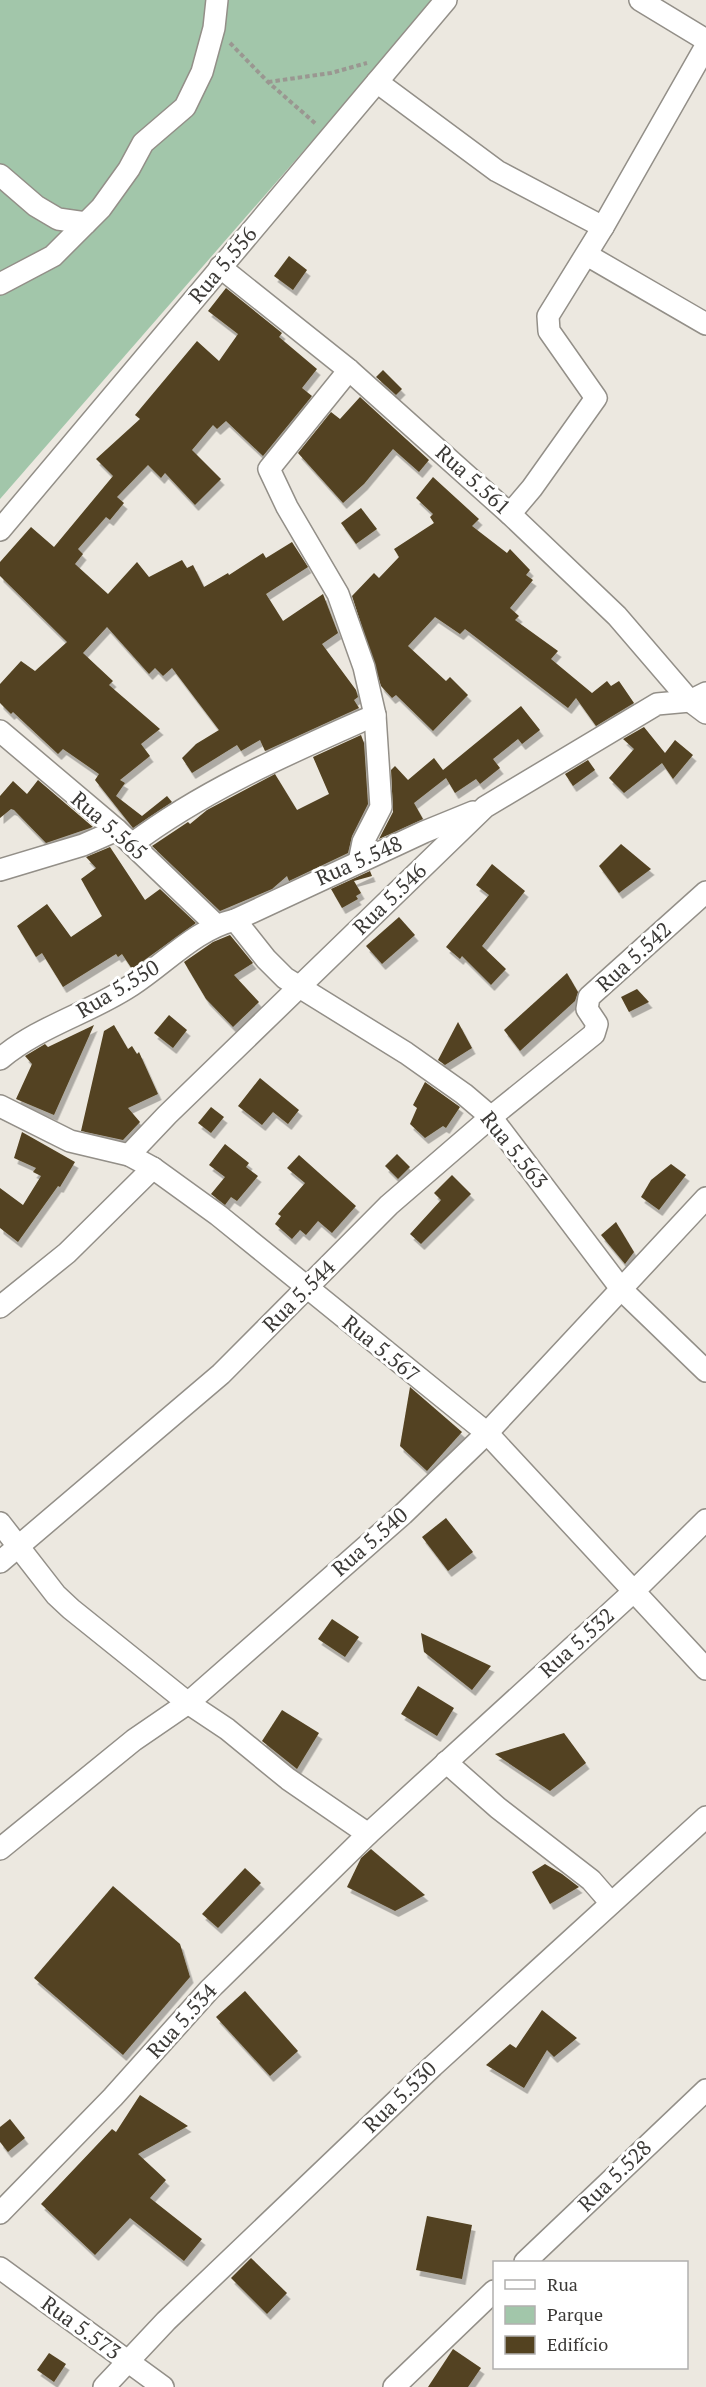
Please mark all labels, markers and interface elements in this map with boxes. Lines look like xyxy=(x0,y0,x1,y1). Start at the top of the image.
street label: Rua 5.556 xyxy=(182,220,262,309)
street label: Rua 5.561 xyxy=(430,438,517,520)
street label: Rua 5.565 xyxy=(66,785,153,866)
street label: Rua 5.548 xyxy=(311,829,406,892)
street label: Rua 5.546 xyxy=(347,856,432,940)
street label: Rua 5.542 xyxy=(590,915,677,997)
street label: Rua 5.550 xyxy=(71,953,164,1024)
street label: Rua 5.563 xyxy=(475,1105,555,1194)
street label: Rua 5.544 xyxy=(256,1252,341,1338)
street label: Rua 5.567 xyxy=(337,1308,426,1388)
street label: Rua 5.540 xyxy=(326,1501,413,1582)
street label: Rua 5.532 xyxy=(533,1601,620,1683)
street label: Rua 5.534 xyxy=(140,1976,223,2064)
street label: Rua 5.530 xyxy=(357,2054,442,2138)
street label: Rua 5.528 xyxy=(572,2133,657,2217)
legend xyxy=(493,2261,688,2369)
text: Rua xyxy=(547,2272,578,2296)
street label: Rua 5.573 xyxy=(36,2289,127,2365)
text: Parque xyxy=(547,2302,603,2326)
text: Edifício xyxy=(547,2332,608,2356)

